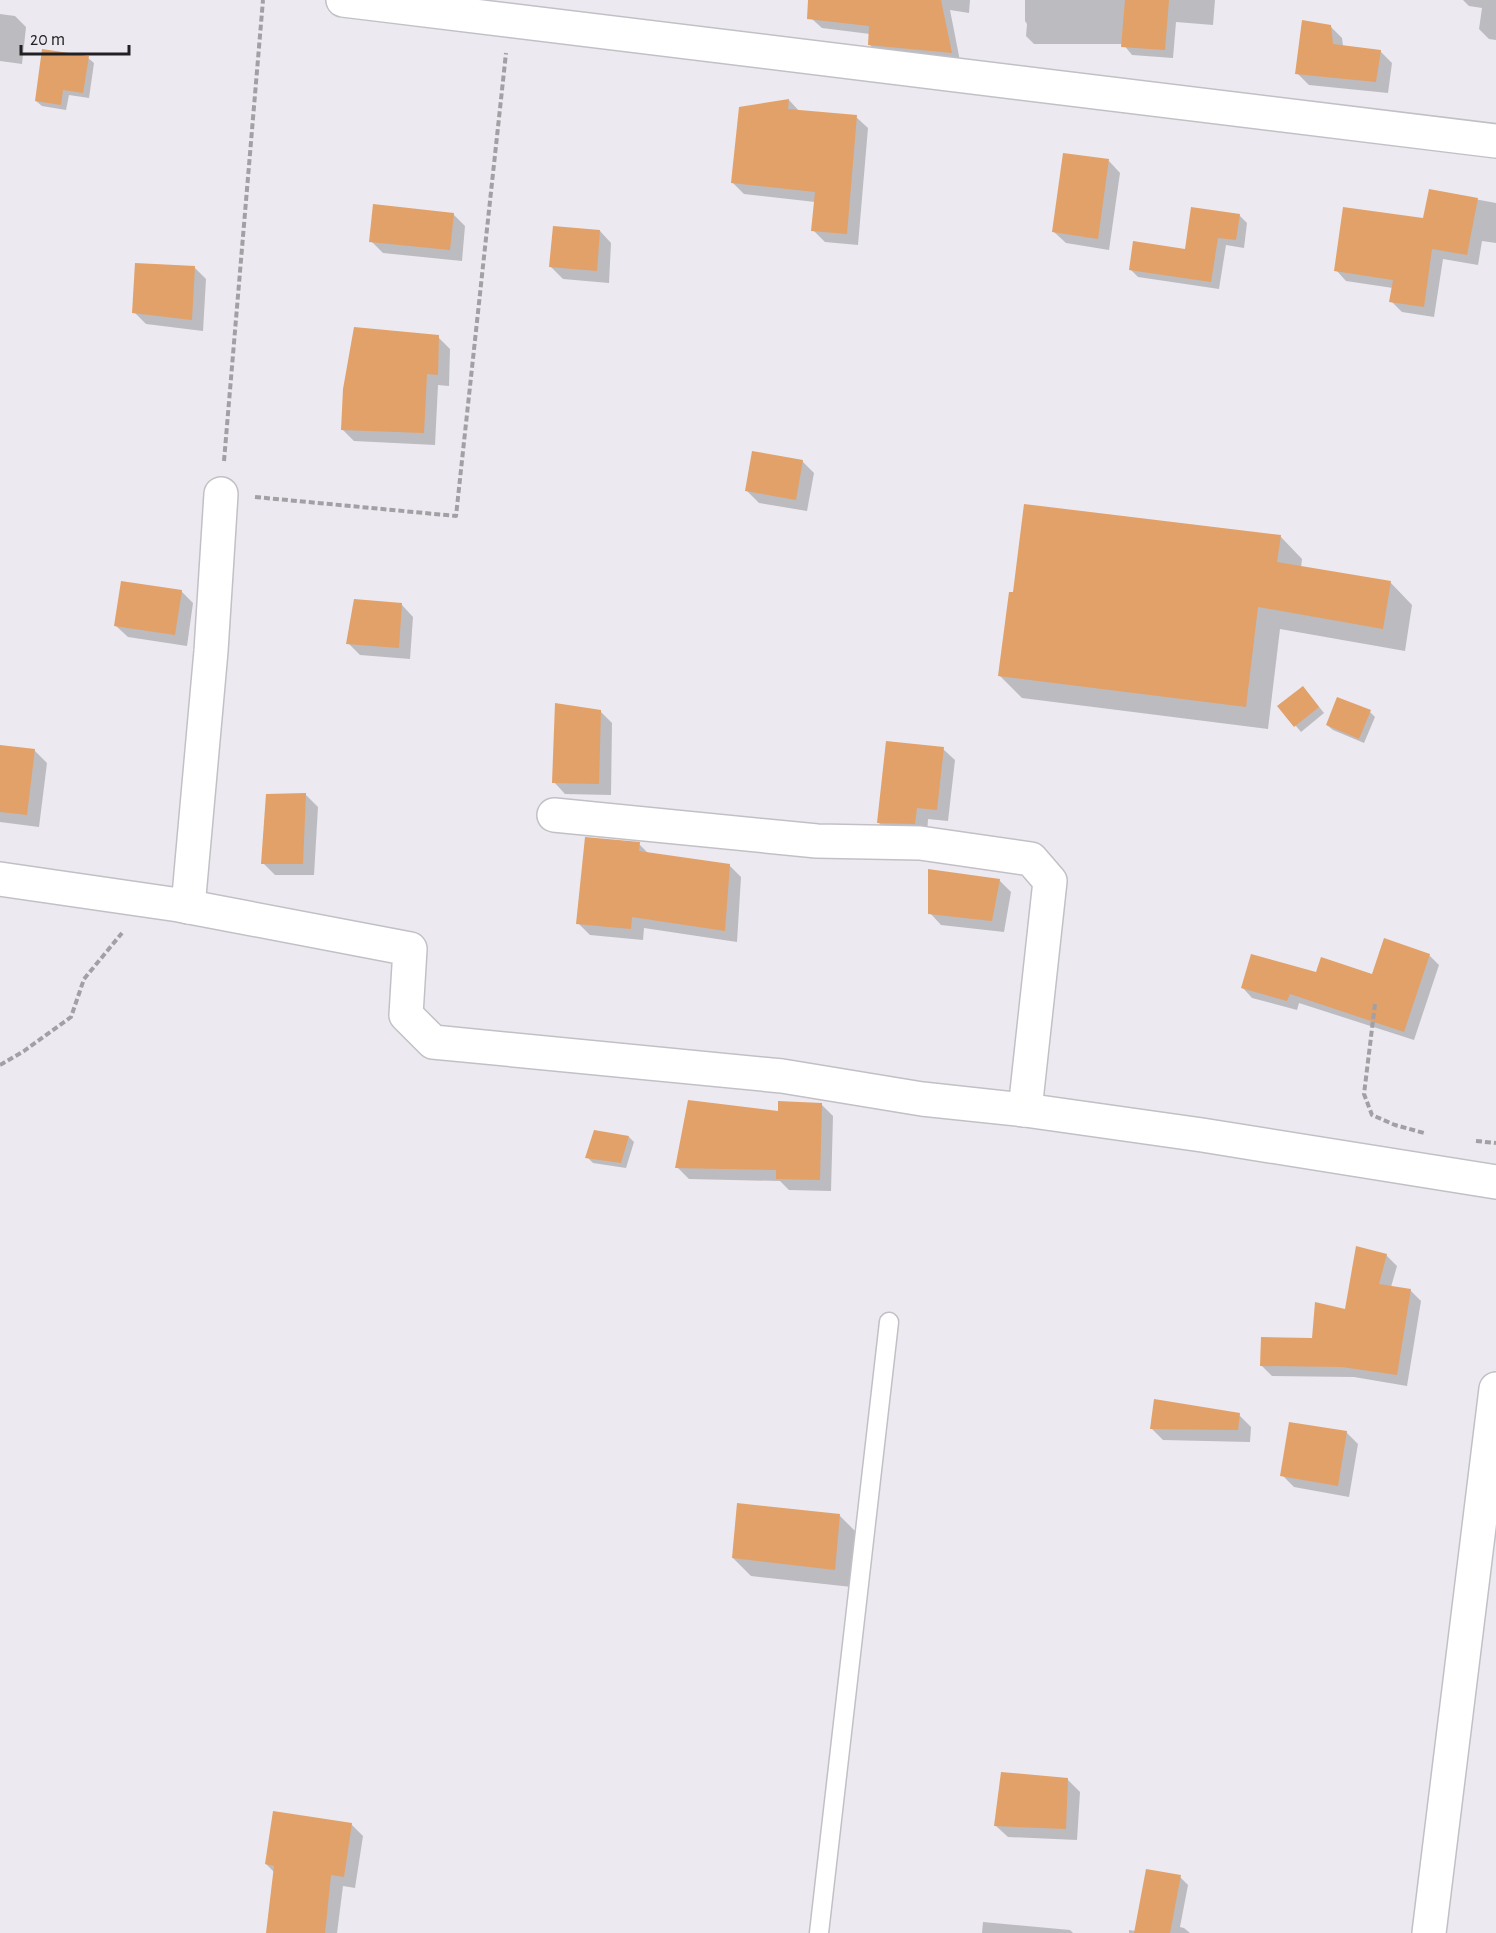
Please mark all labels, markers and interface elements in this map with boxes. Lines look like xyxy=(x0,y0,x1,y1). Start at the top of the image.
scale bar xyxy=(21,18,129,56)
text: 20 m xyxy=(30,31,65,49)

